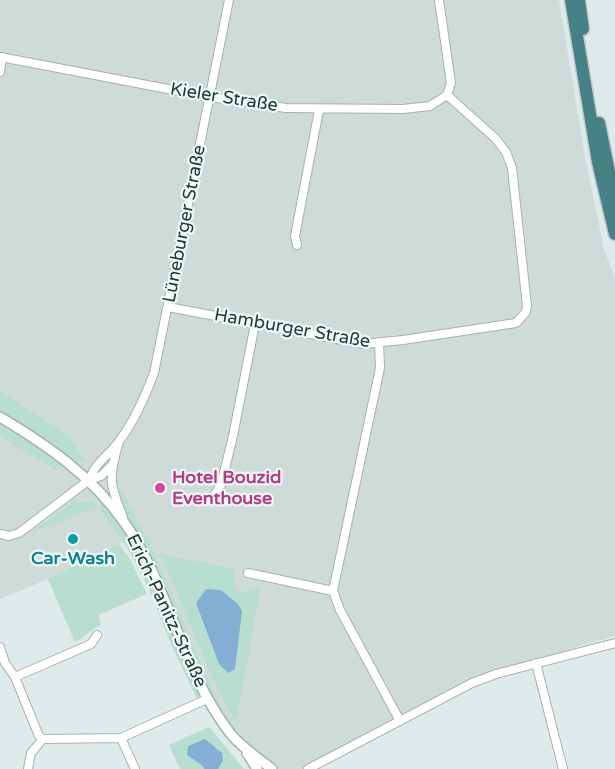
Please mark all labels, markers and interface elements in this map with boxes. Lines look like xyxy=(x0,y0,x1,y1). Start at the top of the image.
street label: Kieler Straße xyxy=(169,79,279,117)
street label: Lüneburger Straße xyxy=(159,143,211,305)
street label: Hamburger Straße xyxy=(212,305,372,353)
place label: Hotel Bouzid Eventhouse xyxy=(172,467,281,510)
marker: Hotel Bouzid Eventhouse xyxy=(153,481,167,495)
street label: Erich-Panitz-Straße xyxy=(121,531,211,691)
marker: Car-Wash xyxy=(66,532,80,546)
place label: Car-Wash xyxy=(31,548,115,570)

